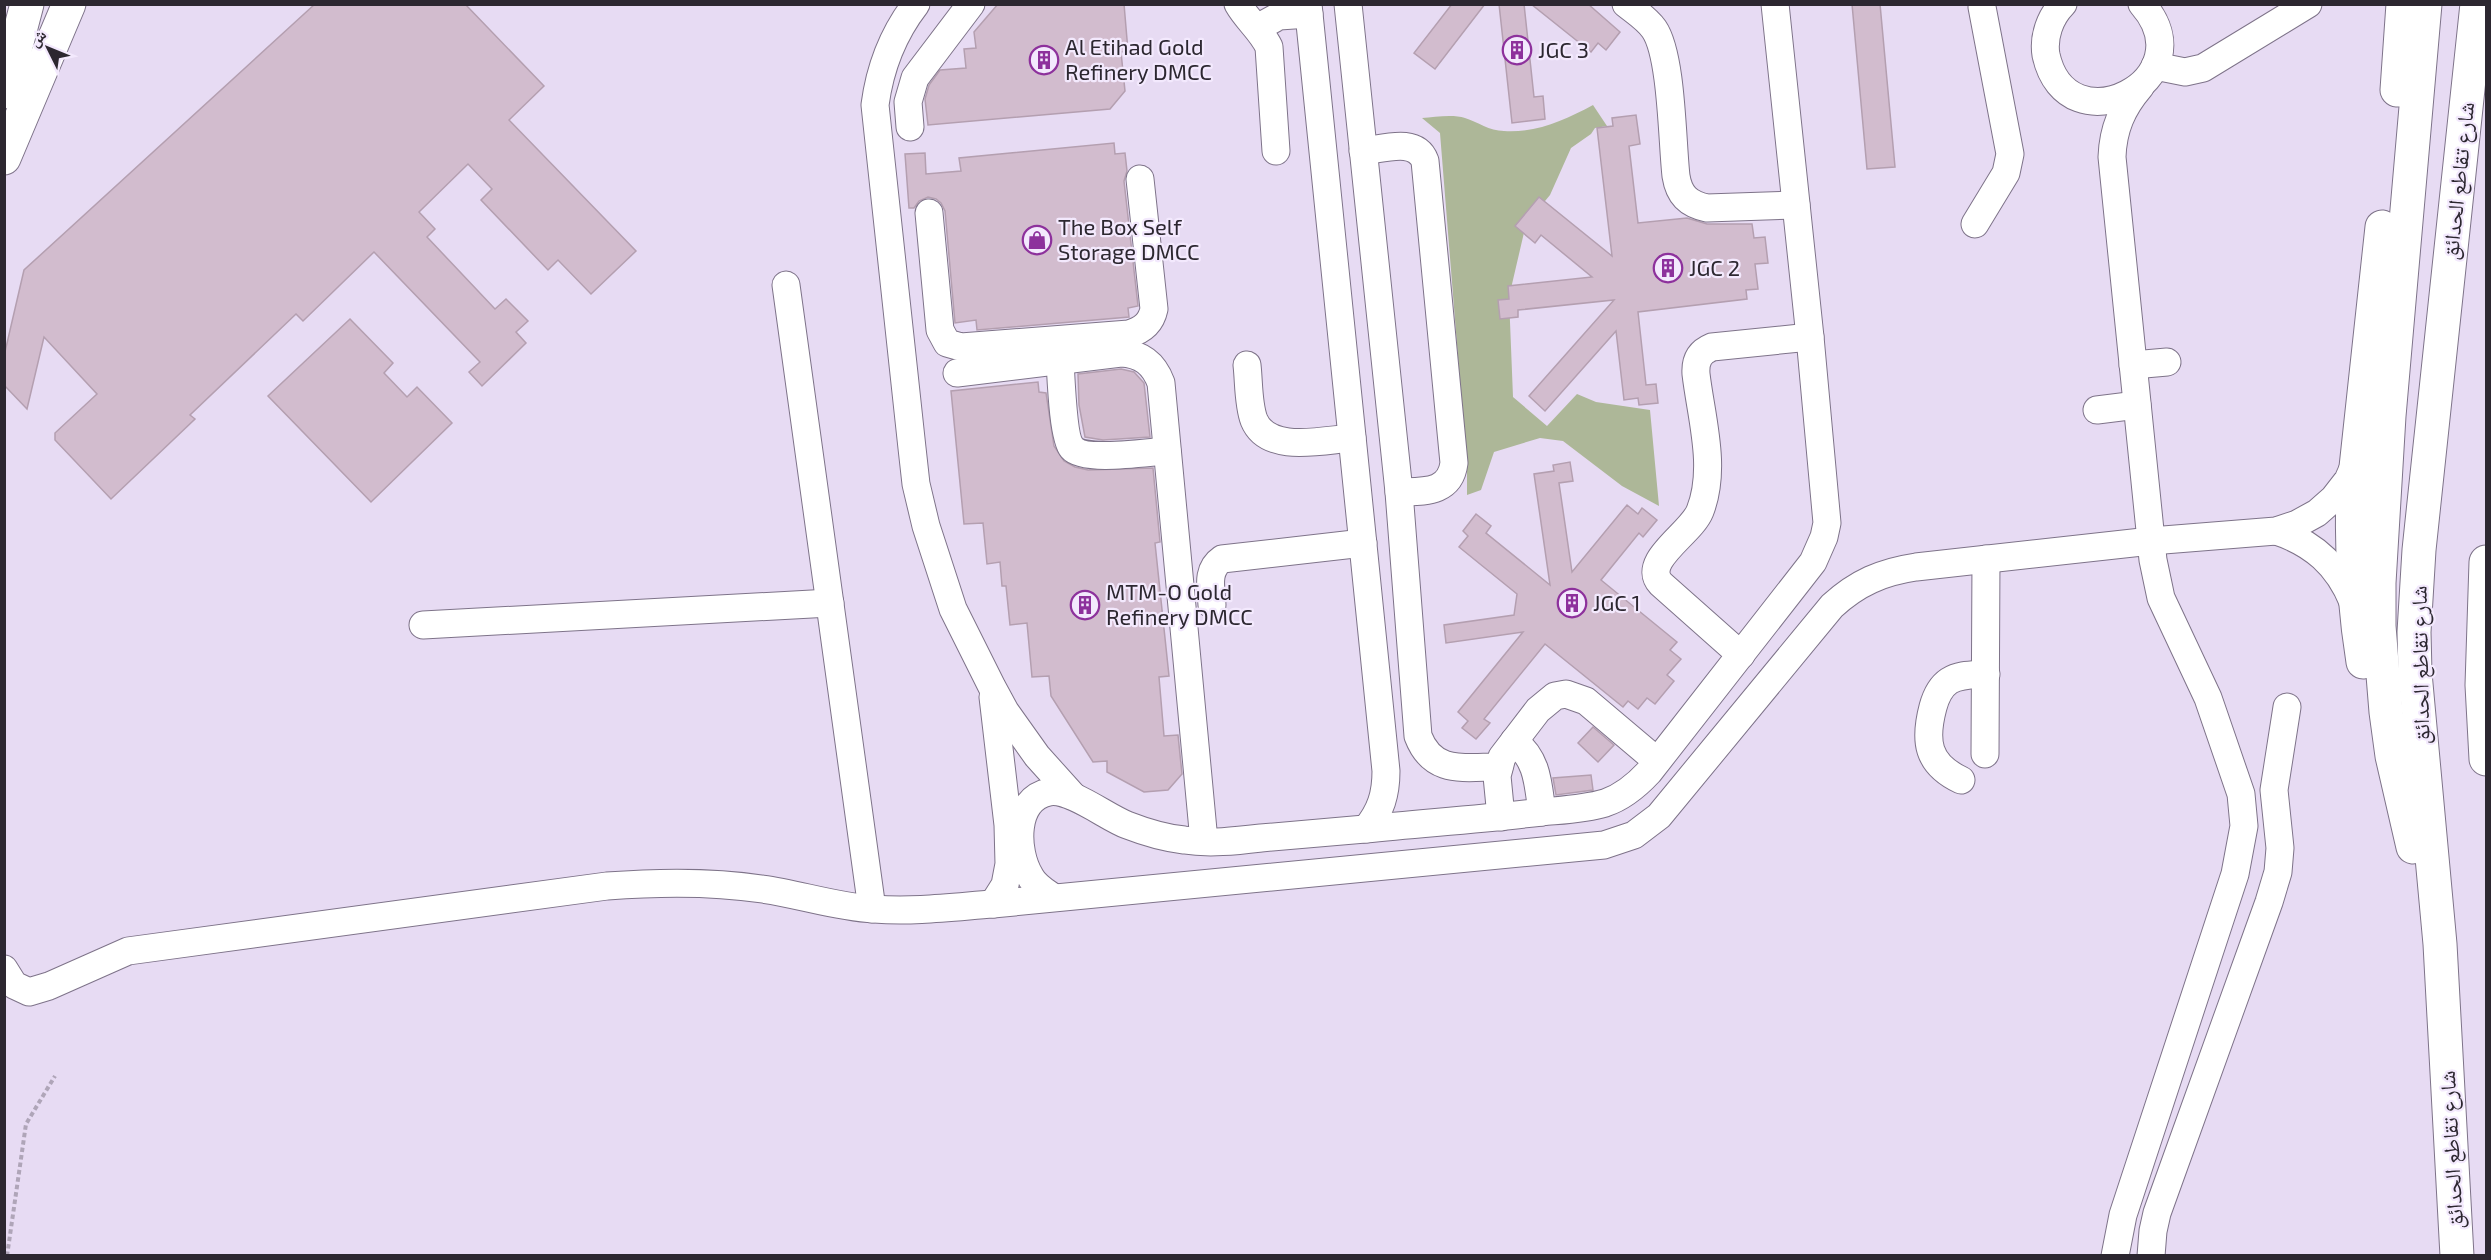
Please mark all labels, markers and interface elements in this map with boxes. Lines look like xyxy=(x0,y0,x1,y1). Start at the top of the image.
north arrow xyxy=(18,18,78,78)
text: ش xyxy=(24,25,50,51)
place label: Al Etihad Gold Refinery DMCC xyxy=(1065,33,1212,84)
building icon: JGC 3 xyxy=(1501,34,1533,66)
place label: JGC 3 xyxy=(1538,36,1589,62)
building icon: Al Etihad Gold Refinery DMCC xyxy=(1028,44,1060,76)
street label: شارع تقاطع الحدائق xyxy=(2436,101,2480,261)
place label: The Box Self Storage DMCC xyxy=(1058,213,1200,264)
shop icon: The Box Self Storage DMCC xyxy=(1021,224,1053,256)
building icon: JGC 2 xyxy=(1652,252,1684,284)
place label: JGC 2 xyxy=(1689,254,1740,280)
place label: MTM-O Gold Refinery DMCC xyxy=(1106,578,1253,629)
street label: شارع تقاطع الحدائق xyxy=(2405,585,2435,745)
building icon: JGC 1 xyxy=(1556,587,1588,619)
building icon: MTM-O Gold Refinery DMCC xyxy=(1069,589,1101,621)
place label: JGC 1 xyxy=(1593,589,1641,615)
street label: شارع تقاطع الحدائق xyxy=(2433,1070,2469,1230)

